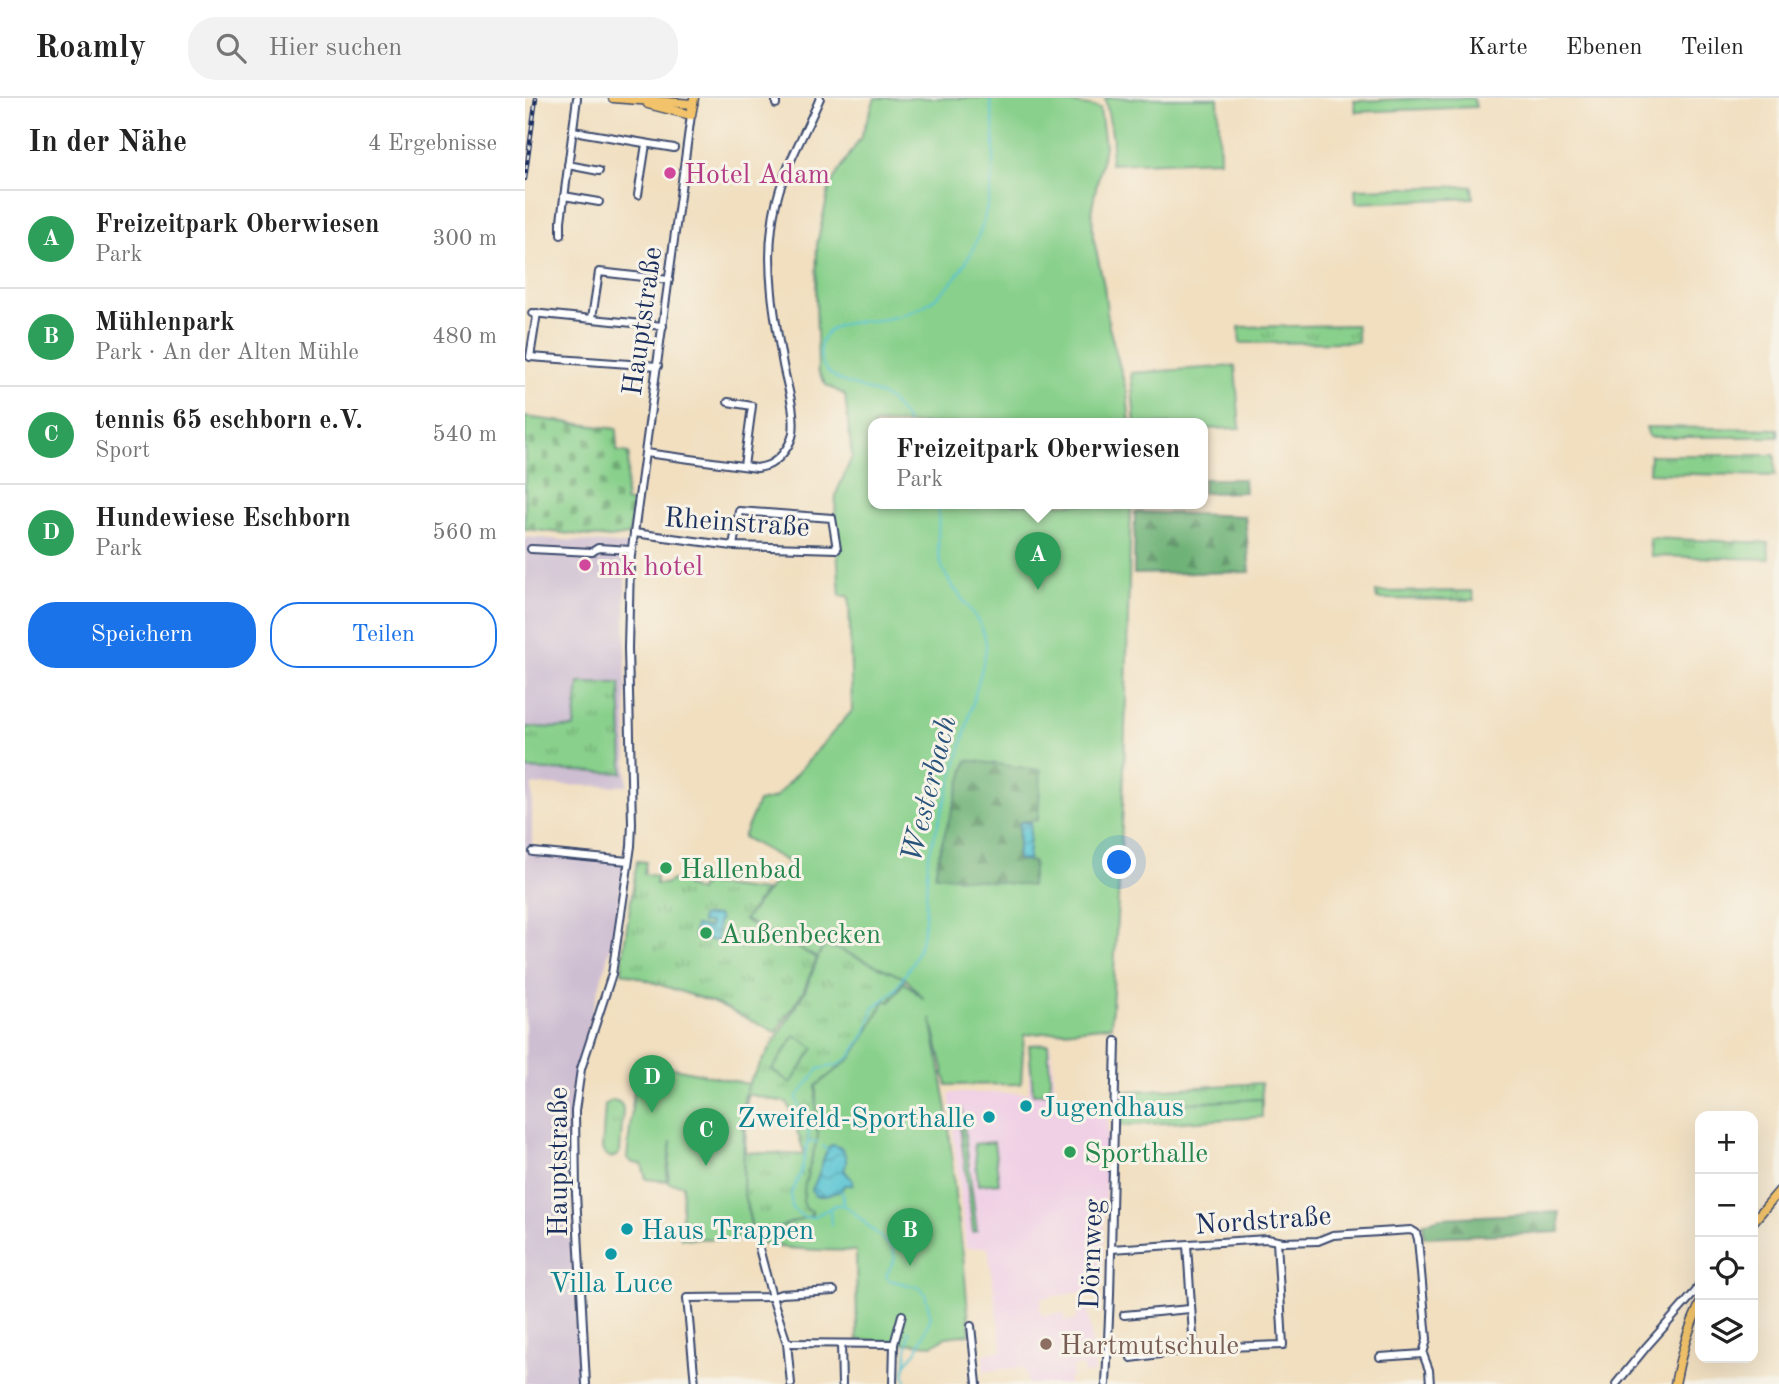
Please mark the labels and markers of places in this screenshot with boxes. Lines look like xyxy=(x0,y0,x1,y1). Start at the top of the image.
place label: Hotel Adam xyxy=(684,162,830,190)
marker: Hotel Adam xyxy=(662,165,678,181)
pin: A xyxy=(1015,532,1061,590)
place label: mk hotel xyxy=(599,554,703,582)
marker: mk hotel xyxy=(577,557,593,573)
place label: Hallenbad xyxy=(680,857,802,885)
marker: Hallenbad xyxy=(658,860,674,876)
place label: Außenbecken xyxy=(720,922,881,950)
marker: Außenbecken xyxy=(698,925,714,941)
pin: D xyxy=(629,1055,675,1113)
place label: Jugendhaus xyxy=(1040,1095,1184,1123)
marker: Jugendhaus xyxy=(1018,1098,1034,1114)
place label: Zweifeld-Sporthalle xyxy=(737,1106,975,1134)
pin: C xyxy=(683,1108,729,1166)
marker: Zweifeld-Sporthalle xyxy=(981,1109,997,1125)
place label: Sporthalle xyxy=(1084,1141,1208,1169)
marker: Sporthalle xyxy=(1062,1144,1078,1160)
pin: B xyxy=(887,1208,933,1266)
place label: Haus Trappen xyxy=(641,1218,814,1246)
marker: Haus Trappen xyxy=(619,1221,635,1237)
marker: Villa Luce xyxy=(603,1246,619,1262)
place label: Villa Luce xyxy=(549,1271,673,1299)
place label: Hartmutschule xyxy=(1060,1333,1239,1361)
marker: Hartmutschule xyxy=(1038,1336,1054,1352)

